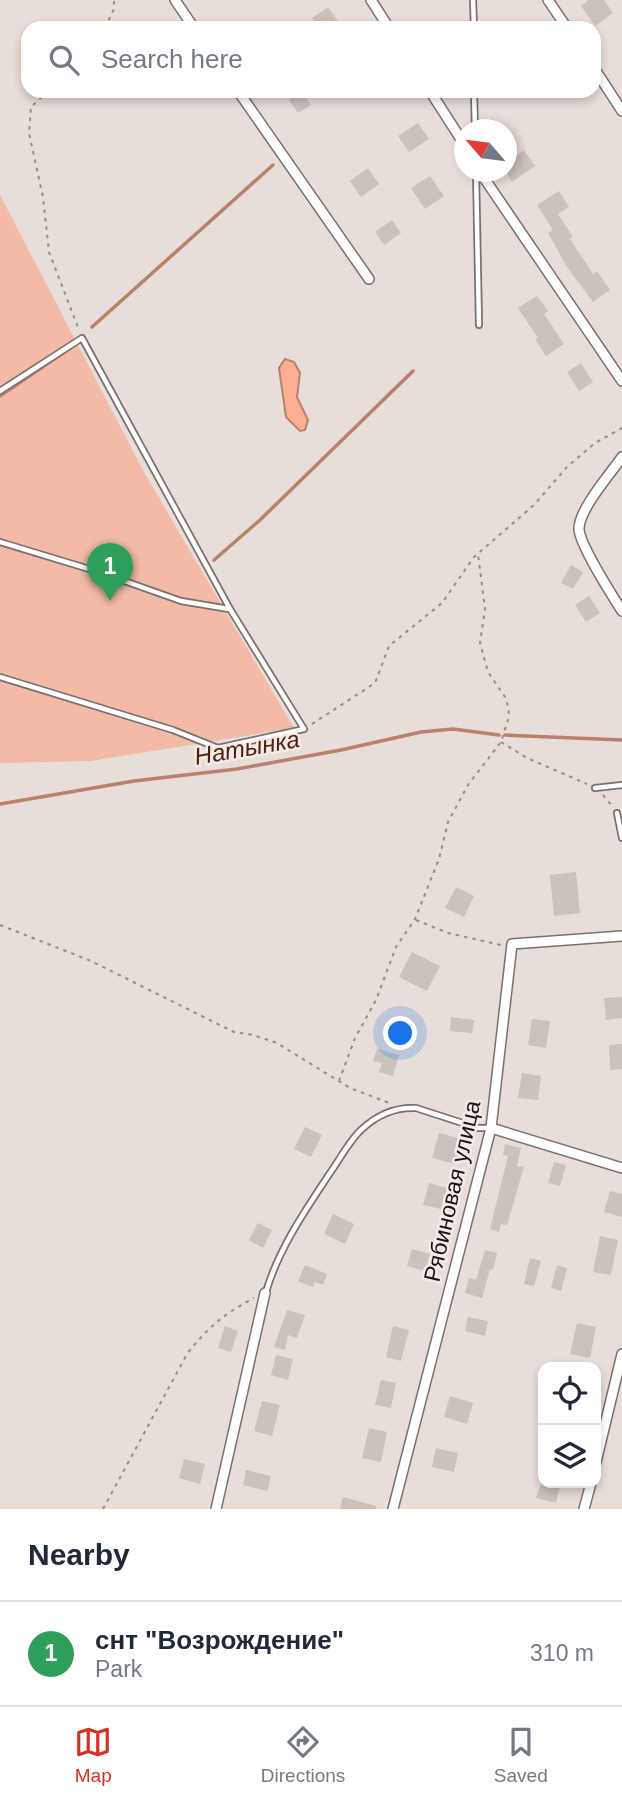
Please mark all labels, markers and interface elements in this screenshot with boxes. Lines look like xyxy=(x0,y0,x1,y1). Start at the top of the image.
search box xyxy=(21,21,601,98)
icon: search xyxy=(45,41,83,79)
text: Search here xyxy=(101,44,243,74)
north arrow xyxy=(454,119,517,182)
pin: 1 xyxy=(87,543,133,601)
water label: Натынка xyxy=(192,725,302,770)
your location xyxy=(383,1016,417,1050)
street label: Рябиновая улица xyxy=(418,1098,486,1284)
map controls xyxy=(538,1362,601,1488)
button: locate xyxy=(538,1362,601,1425)
button: layers xyxy=(538,1425,601,1488)
text: Nearby xyxy=(28,1538,130,1571)
text: снт "Возрождение" xyxy=(95,1625,344,1655)
text: 1 xyxy=(45,1640,57,1666)
text: 310 m xyxy=(530,1640,594,1666)
text: Park xyxy=(95,1656,142,1682)
tab: Map xyxy=(74,1723,112,1787)
tab: Directions xyxy=(261,1723,345,1787)
tab: Saved xyxy=(494,1723,548,1787)

